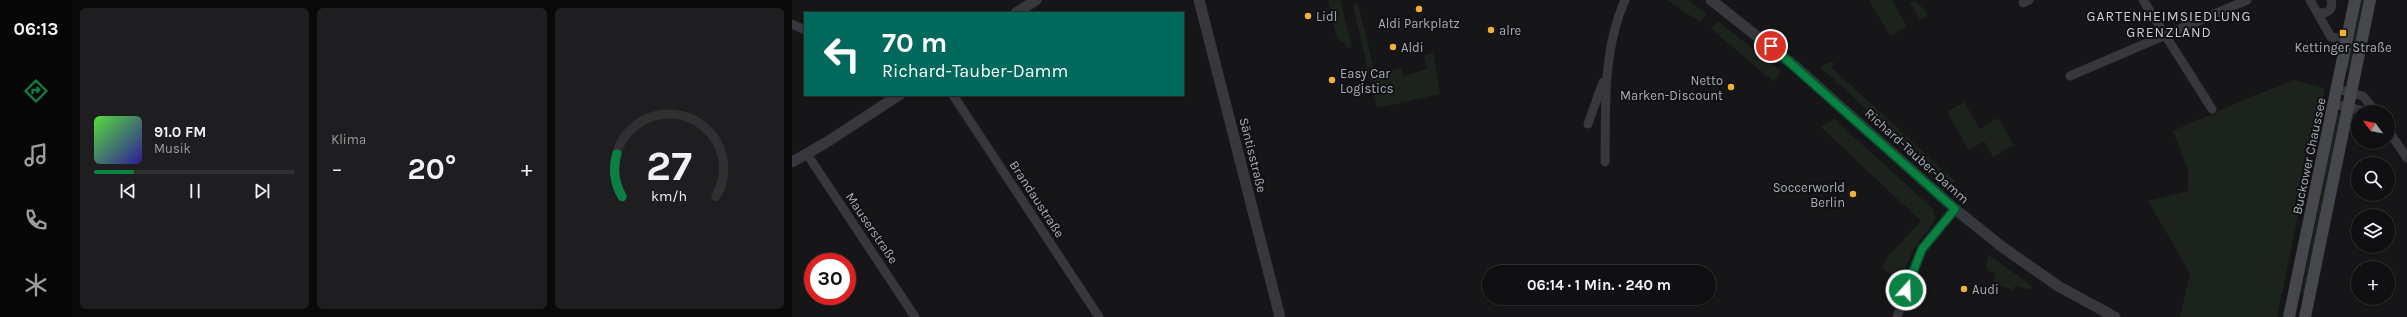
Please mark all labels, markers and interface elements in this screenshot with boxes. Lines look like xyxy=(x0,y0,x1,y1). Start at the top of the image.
marker: Aldi Parkplatz xyxy=(1414,4,1424,14)
district label: GARTENHEIMSIEDLUNG GRENZLAND xyxy=(2087,8,2251,41)
place label: Lidl xyxy=(1316,9,1337,24)
marker: Lidl xyxy=(1303,11,1313,21)
place label: Aldi Parkplatz xyxy=(1378,16,1460,31)
text: 06:13 xyxy=(14,18,58,40)
place label: alre xyxy=(1499,23,1521,38)
marker: alre xyxy=(1486,25,1496,35)
text: 70 m xyxy=(882,26,947,59)
icon: left xyxy=(816,28,868,80)
marker: Kettinger Straße xyxy=(2338,28,2348,38)
pin xyxy=(1754,29,1788,63)
icon: arrive xyxy=(1760,35,1782,57)
place label: Aldi xyxy=(1401,40,1424,55)
place label: Kettinger Straße xyxy=(2294,40,2392,55)
marker: Aldi xyxy=(1388,42,1398,52)
text: Richard-Tauber-Damm xyxy=(882,60,1068,82)
place label: Easy Car Logistics xyxy=(1340,66,1394,96)
place label: Netto Marken-Discount xyxy=(1620,73,1723,103)
marker: Easy Car Logistics xyxy=(1327,75,1337,85)
icon: directions xyxy=(22,77,50,105)
marker: Netto Marken-Discount xyxy=(1726,82,1736,92)
street label: Buckower Chaussee xyxy=(2289,96,2329,216)
street label: Richard-Tauber-Damm xyxy=(1862,105,1972,207)
north arrow xyxy=(2351,105,2395,149)
map controls xyxy=(2351,105,2395,305)
street label: Säntisstraße xyxy=(1236,116,1270,194)
text: 91.0 FM xyxy=(154,123,206,141)
text: Klima xyxy=(331,132,366,147)
icon: music xyxy=(22,141,50,169)
text: Musik xyxy=(154,141,191,156)
text: 27 xyxy=(646,141,692,189)
text: 20° xyxy=(408,151,456,187)
text: − xyxy=(331,156,343,182)
text: + xyxy=(521,156,533,182)
button: search xyxy=(2351,157,2395,201)
street label: Brandaustraße xyxy=(1007,158,1068,241)
icon: previous xyxy=(117,180,139,202)
icon: pause xyxy=(184,180,206,202)
icon: next xyxy=(251,180,273,202)
place label: Soccerworld Berlin xyxy=(1773,180,1845,210)
text: km/h xyxy=(651,187,687,204)
marker: Soccerworld Berlin xyxy=(1848,189,1858,199)
street label: Mauserstraße xyxy=(843,190,901,267)
icon: phone xyxy=(22,206,50,234)
button: layers xyxy=(2351,209,2395,253)
speed limit sign: 30 xyxy=(804,253,856,305)
button: + xyxy=(2351,261,2395,305)
position arrow xyxy=(1885,269,1927,311)
icon: climate xyxy=(22,271,50,299)
text: 06:14 · 1 Min. · 240 m xyxy=(1527,276,1671,294)
place label: Audi xyxy=(1972,282,1999,297)
marker: Audi xyxy=(1959,284,1969,294)

